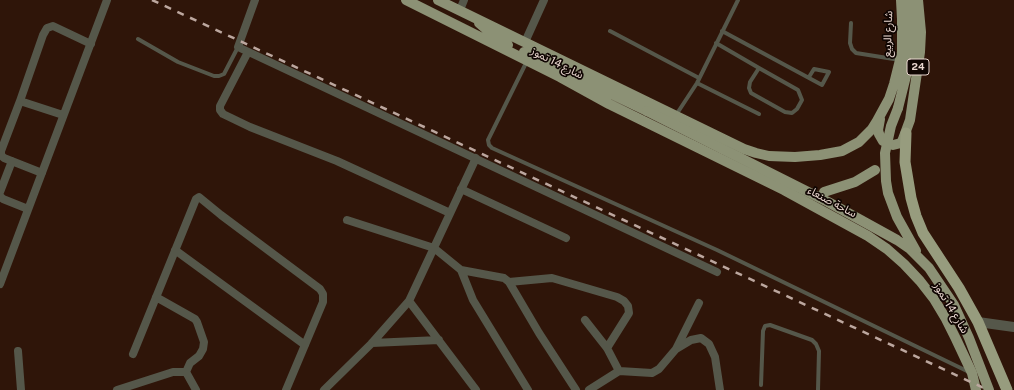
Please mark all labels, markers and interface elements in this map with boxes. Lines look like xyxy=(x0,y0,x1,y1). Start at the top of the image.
street label: شارع الربيع xyxy=(881,11,895,57)
street label: شارع 14 تموز xyxy=(529,44,585,82)
road number: 24 xyxy=(907,59,929,75)
street label: ساحة صنعاء xyxy=(805,184,859,220)
street label: شارع 14 تموز xyxy=(931,280,971,336)

